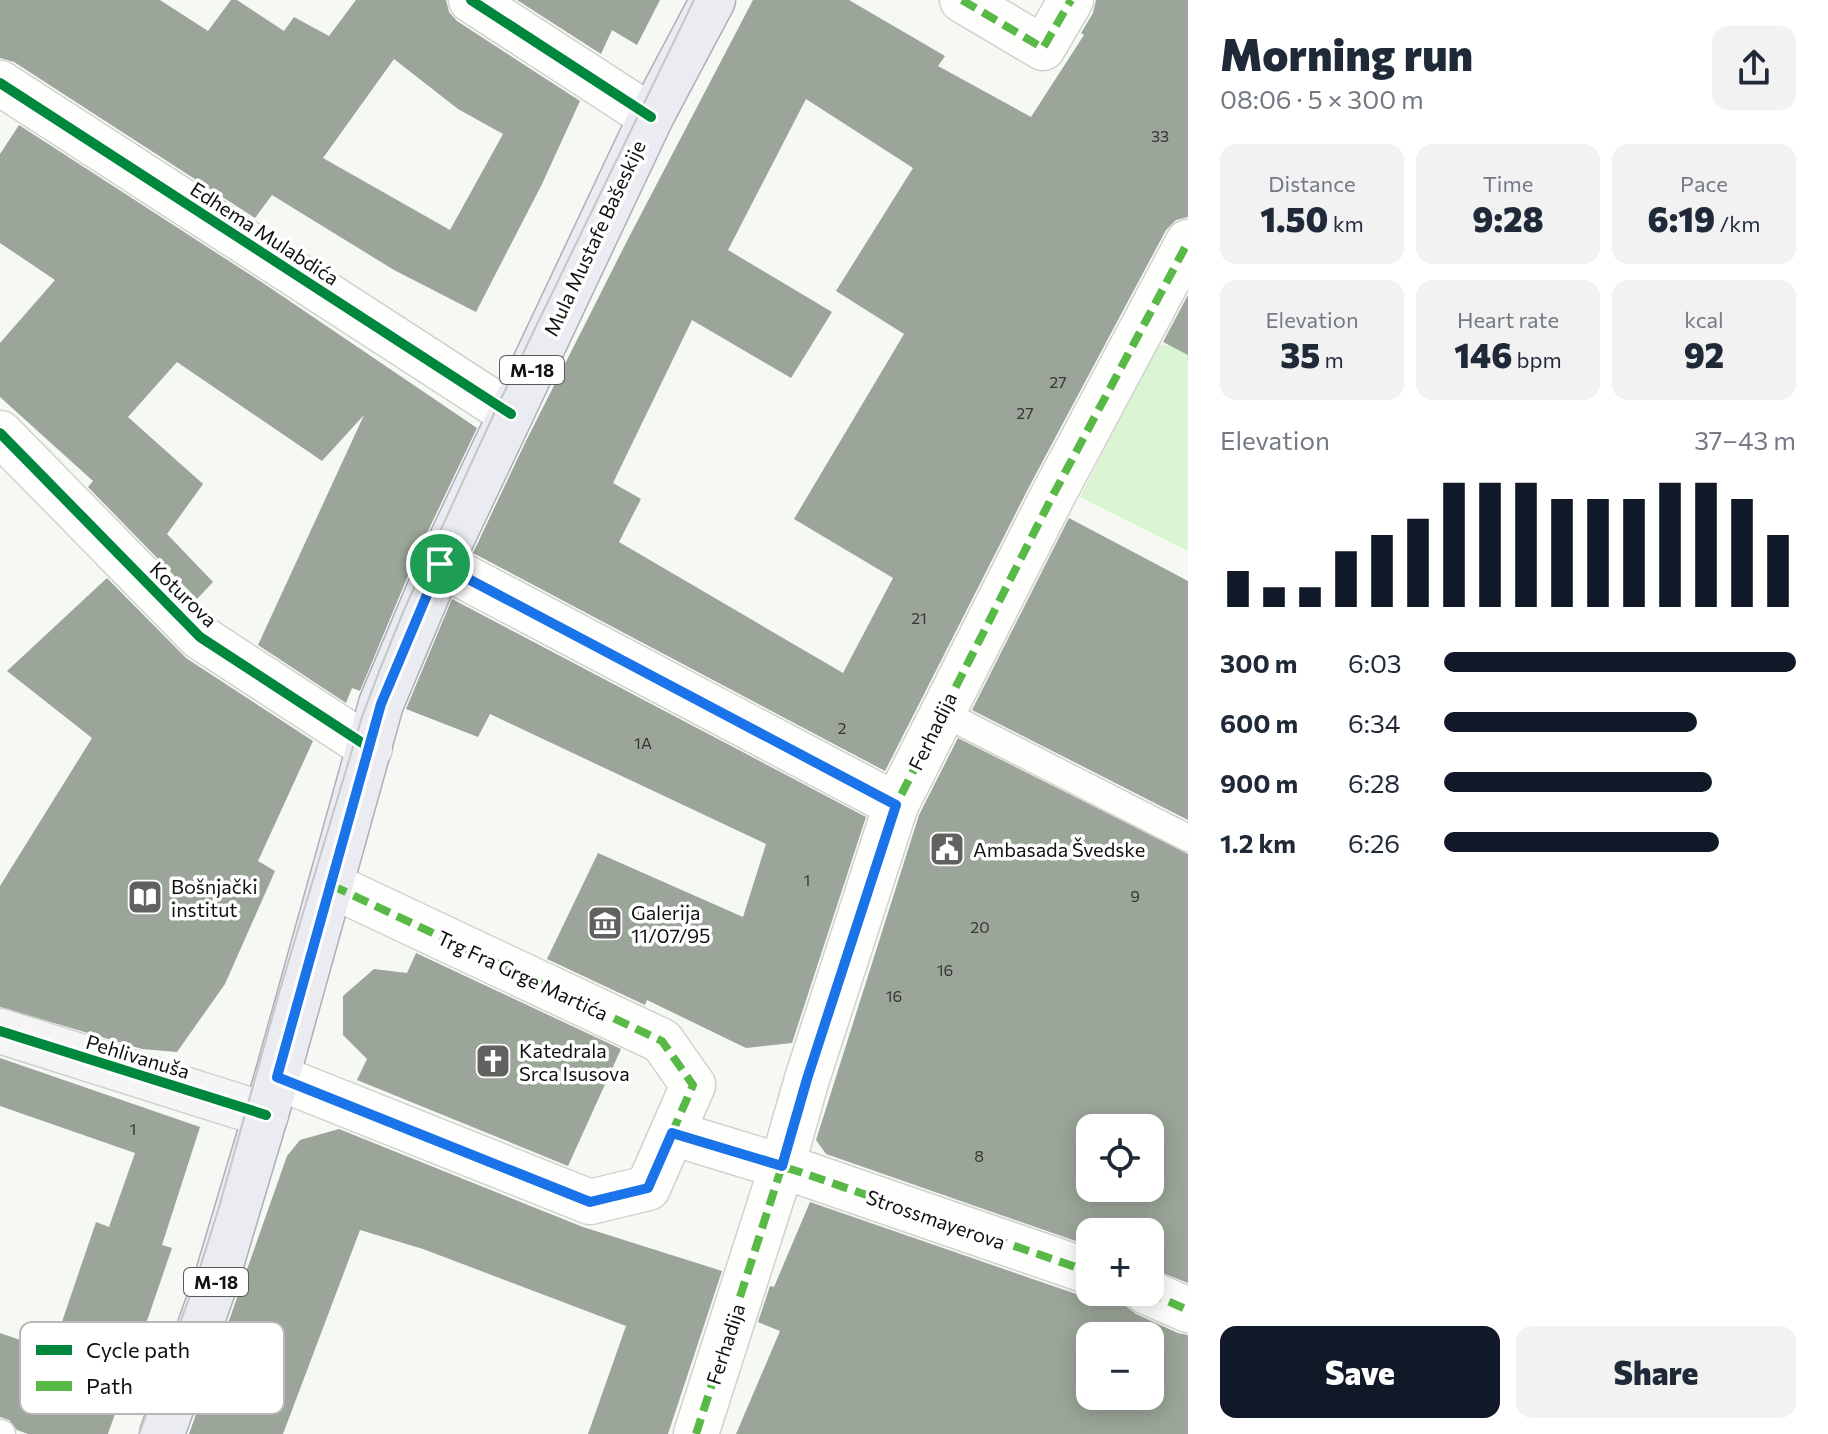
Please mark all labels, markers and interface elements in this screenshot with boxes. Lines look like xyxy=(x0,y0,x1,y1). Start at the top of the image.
text: Morning run xyxy=(1220,26,1473,80)
button: share xyxy=(1712,26,1796,110)
text: 08:06 · 5 × 300 m xyxy=(1220,83,1424,114)
house number: 33 xyxy=(1151,126,1169,145)
street label: Mula Mustafe Bašeskije xyxy=(538,136,650,340)
text: Distance xyxy=(1268,170,1356,197)
text: Time xyxy=(1483,170,1533,197)
text: Pace xyxy=(1680,170,1728,197)
street label: Edhema Mulabdića xyxy=(186,176,344,290)
text: 1.50 xyxy=(1260,197,1328,239)
text: 9:28 xyxy=(1472,197,1544,239)
text: 6:19 xyxy=(1648,197,1715,239)
text: km xyxy=(1328,210,1364,237)
text: /km xyxy=(1715,210,1760,237)
text: Elevation xyxy=(1266,306,1358,333)
text: Heart rate xyxy=(1457,306,1559,333)
text: kcal xyxy=(1684,306,1724,333)
text: 35 xyxy=(1280,333,1320,375)
text: 146 xyxy=(1454,333,1512,375)
text: 92 xyxy=(1684,333,1724,375)
text: m xyxy=(1320,346,1344,373)
text: bpm xyxy=(1512,346,1562,373)
road number: M-18 xyxy=(500,356,564,384)
house number: 27 xyxy=(1049,372,1067,391)
house number: 27 xyxy=(1016,403,1034,422)
text: Elevation xyxy=(1220,424,1330,455)
text: 37–43 m xyxy=(1694,424,1796,455)
pin xyxy=(406,530,474,598)
icon: arrive xyxy=(418,542,462,586)
street label: Koturova xyxy=(146,556,222,632)
house number: 21 xyxy=(911,608,927,627)
text: 300 m xyxy=(1220,647,1297,678)
text: 6:03 xyxy=(1348,647,1402,678)
street label: Ferhadija xyxy=(903,688,961,774)
text: 600 m xyxy=(1220,707,1298,738)
text: 6:34 xyxy=(1348,707,1400,738)
house number: 2 xyxy=(838,718,847,737)
house number: 1A xyxy=(634,733,652,752)
text: 900 m xyxy=(1220,767,1298,798)
text: 6:28 xyxy=(1348,767,1400,798)
text: 1.2 km xyxy=(1220,827,1296,858)
text: 6:26 xyxy=(1348,827,1400,858)
public building icon: Ambasada Švedske xyxy=(928,830,966,868)
place label: Ambasada Švedske xyxy=(973,837,1145,861)
house number: 1 xyxy=(804,870,810,889)
place label: Bošnjački institut xyxy=(171,874,258,921)
library icon: Bošnjački institut xyxy=(126,878,164,916)
house number: 9 xyxy=(1130,886,1140,905)
place label: Galerija 11/07/95 xyxy=(631,900,711,947)
museum icon: Galerija 11/07/95 xyxy=(586,904,624,942)
house number: 20 xyxy=(970,917,990,936)
street label: Trg Fra Grge Martića xyxy=(434,925,612,1025)
house number: 16 xyxy=(937,960,953,979)
house number: 16 xyxy=(886,986,902,1005)
street label: Pehlivanuša xyxy=(83,1029,193,1083)
place label: Katedrala Srca Isusova xyxy=(519,1038,630,1085)
church icon: Katedrala Srca Isusova xyxy=(474,1042,512,1080)
map controls xyxy=(1076,1114,1164,1410)
button: locate xyxy=(1076,1114,1164,1202)
house number: 1 xyxy=(130,1119,136,1138)
house number: 8 xyxy=(974,1146,984,1165)
street label: Strossmayerova xyxy=(863,1184,1009,1254)
button: + xyxy=(1076,1218,1164,1306)
road number: M-18 xyxy=(184,1268,248,1296)
street label: Ferhadija xyxy=(701,1300,749,1388)
legend xyxy=(20,1322,284,1414)
button: − xyxy=(1076,1322,1164,1410)
button: Save xyxy=(1220,1326,1500,1418)
button: Share xyxy=(1516,1326,1796,1418)
text: Cycle path xyxy=(86,1336,190,1363)
text: Path xyxy=(86,1372,133,1399)

